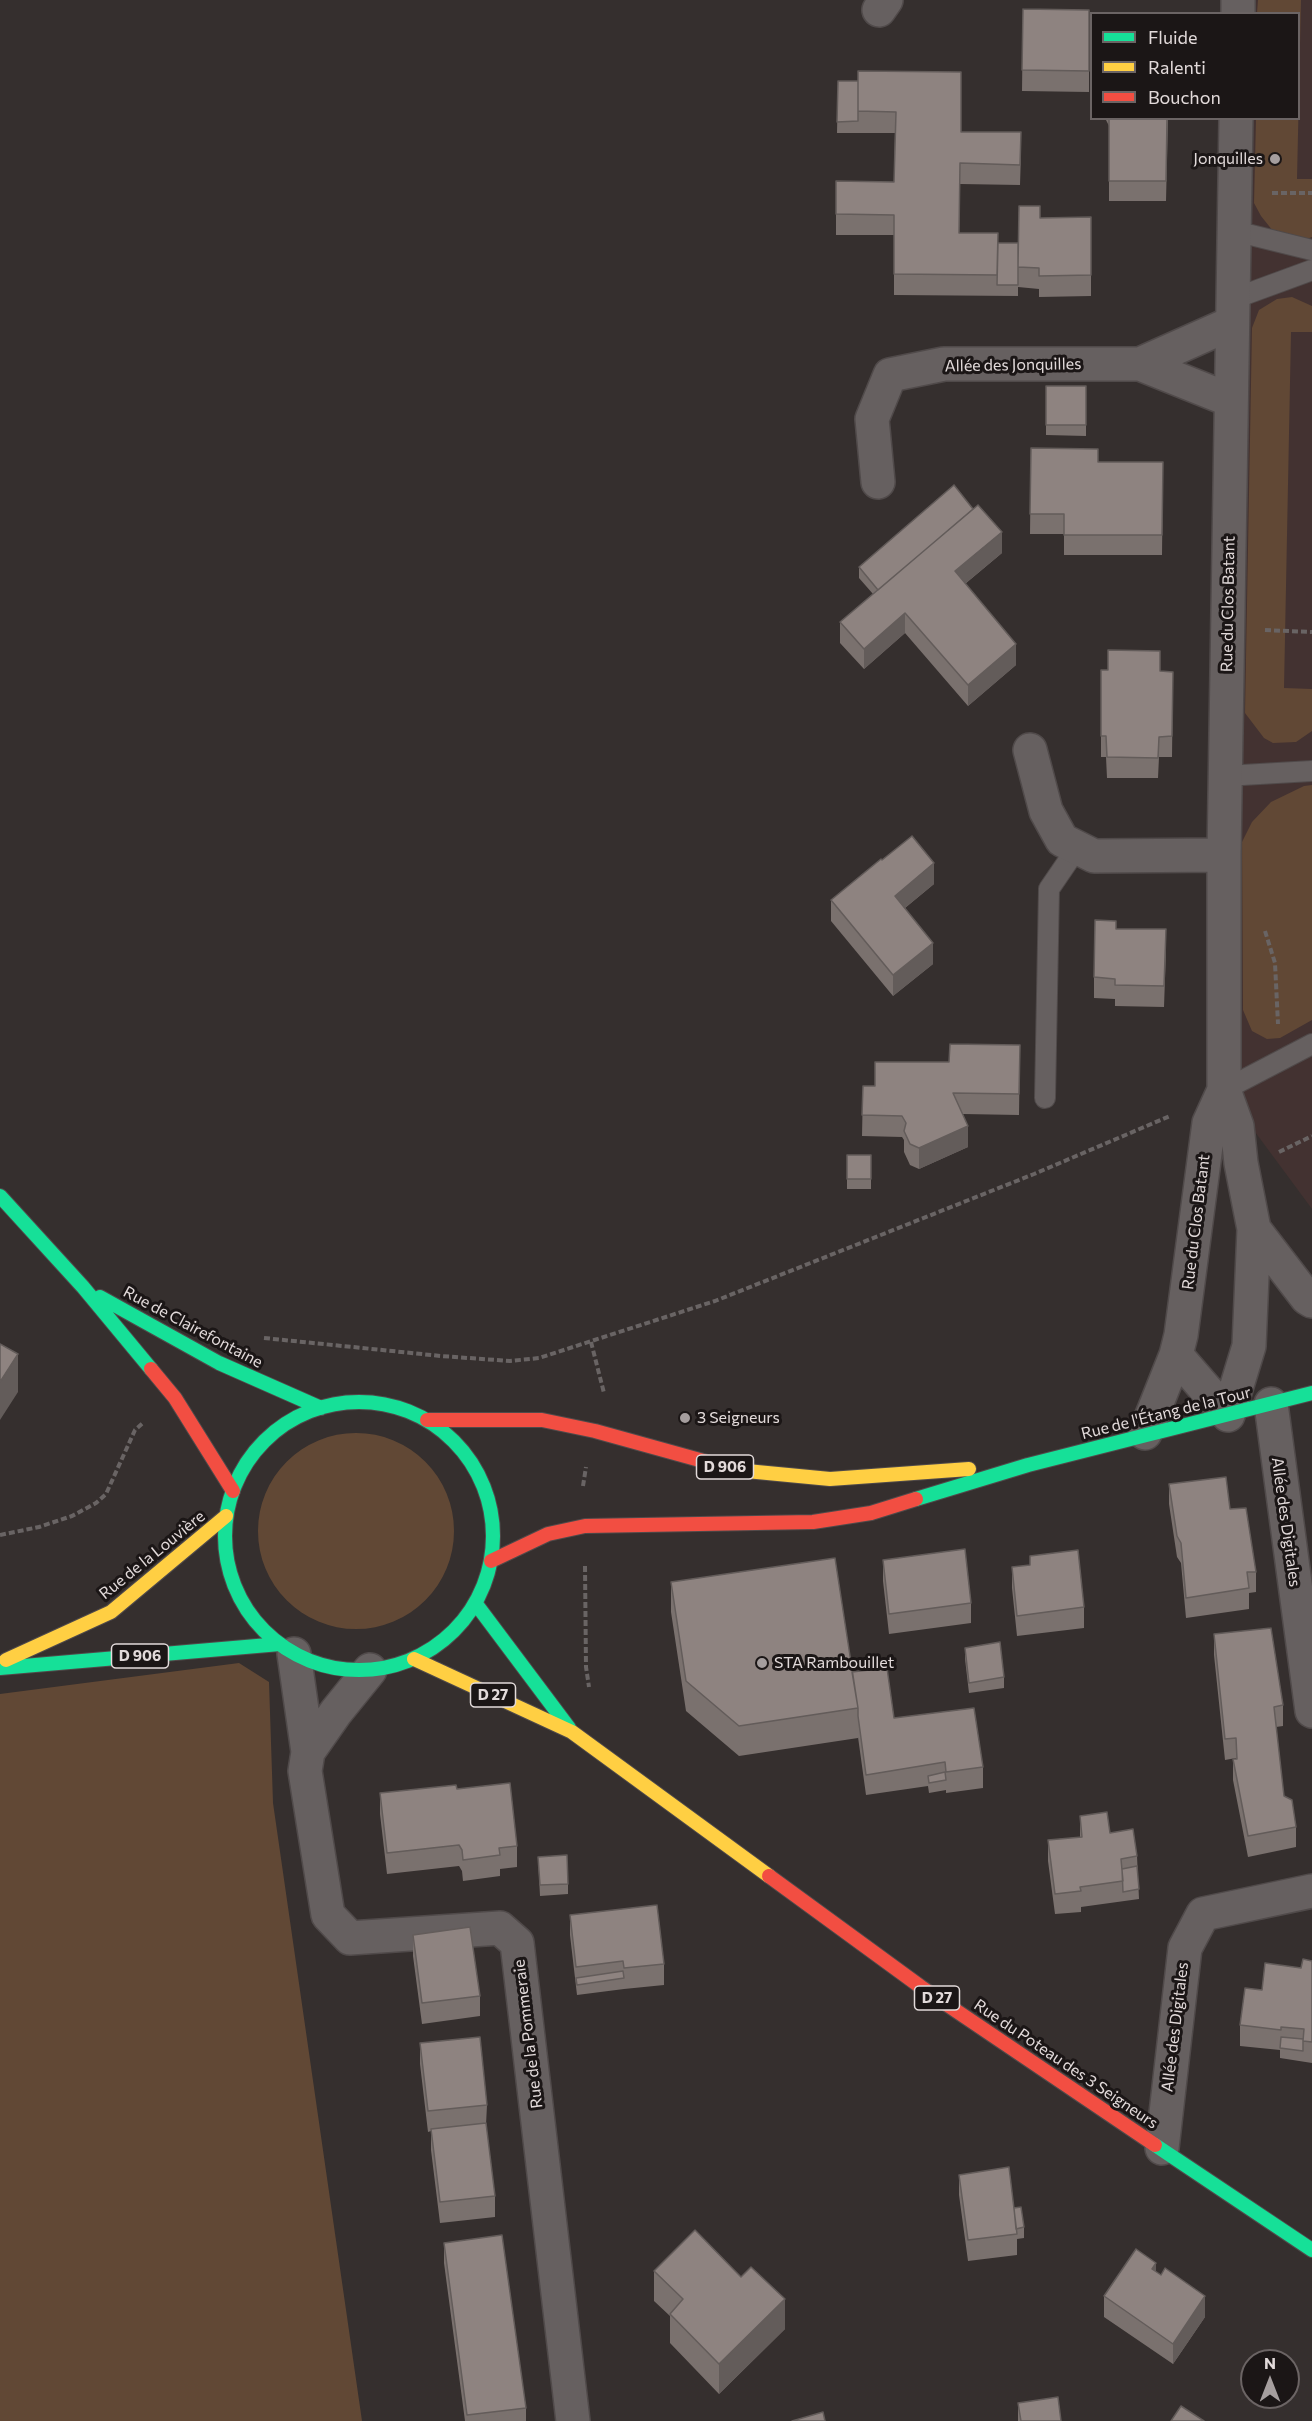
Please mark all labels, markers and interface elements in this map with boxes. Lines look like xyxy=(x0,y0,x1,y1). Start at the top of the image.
legend xyxy=(1090,12,1300,120)
text: Fluide xyxy=(1148,26,1197,48)
text: Ralenti xyxy=(1148,56,1206,78)
text: Bouchon xyxy=(1148,86,1221,108)
place label: Jonquilles xyxy=(1193,149,1263,169)
marker: Jonquilles xyxy=(1268,152,1282,166)
street label: Allée des Jonquilles xyxy=(944,354,1082,376)
street label: Rue du Clos Batant xyxy=(1217,536,1239,672)
street label: Rue du Clos Batant xyxy=(1178,1153,1214,1291)
street label: Rue de Clairefontaine xyxy=(120,1282,266,1372)
street label: Rue de l'Étang de la Tour xyxy=(1079,1383,1253,1443)
place label: 3 Seigneurs xyxy=(697,1408,780,1428)
marker: 3 Seigneurs xyxy=(678,1411,692,1425)
road number: D 906 xyxy=(696,1455,754,1479)
street label: Allée des Digitales xyxy=(1267,1456,1305,1588)
street label: Rue de la Louvière xyxy=(95,1507,209,1603)
road number: D 906 xyxy=(112,1644,168,1668)
place label: STA Rambouillet xyxy=(774,1653,894,1673)
marker: STA Rambouillet xyxy=(755,1656,769,1670)
road number: D 27 xyxy=(470,1683,516,1707)
street label: Rue de la Pommeraie xyxy=(509,1958,547,2110)
street label: Allée des Digitales xyxy=(1158,1961,1192,2093)
road number: D 27 xyxy=(914,1986,960,2010)
street label: Rue du Poteau des 3 Seigneurs xyxy=(970,1995,1162,2133)
north arrow xyxy=(1240,2349,1300,2409)
text: N xyxy=(1264,2353,1276,2372)

